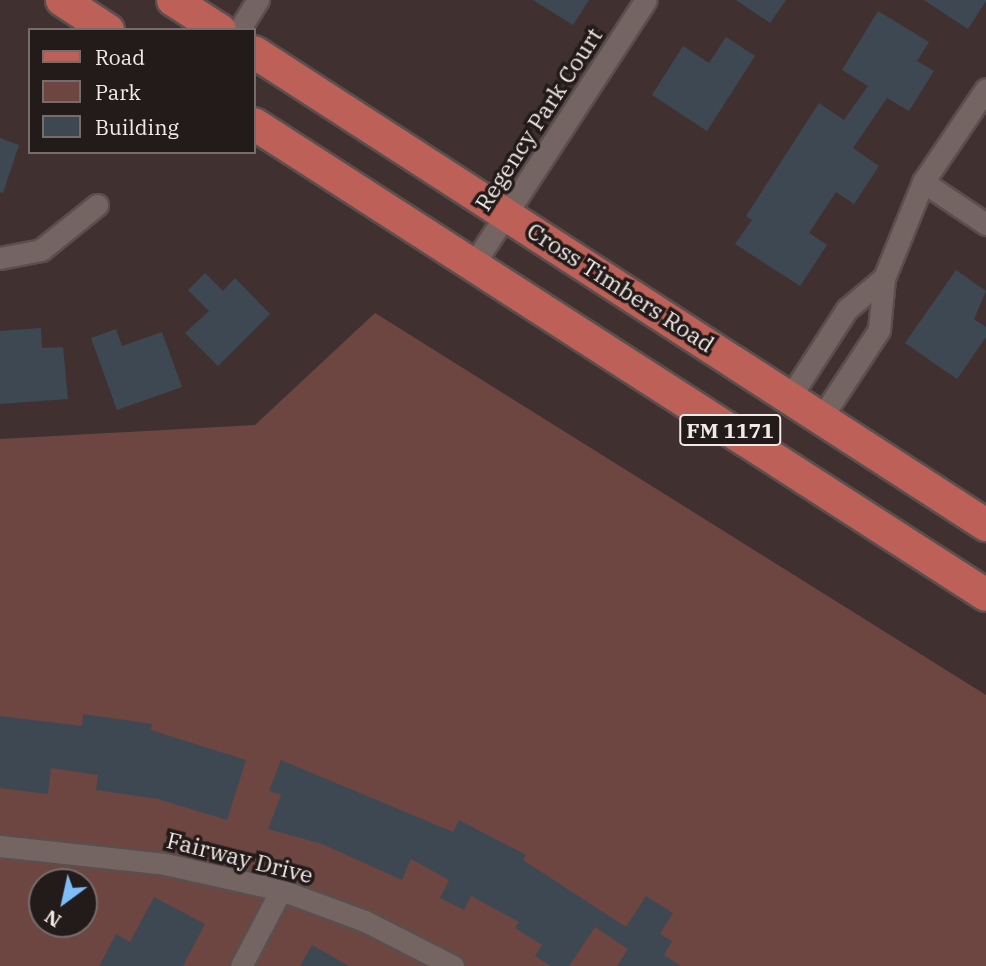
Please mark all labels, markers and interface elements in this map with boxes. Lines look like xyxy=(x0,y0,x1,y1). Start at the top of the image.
street label: Regency Park Court xyxy=(469,22,607,216)
legend xyxy=(28,28,256,154)
text: Road xyxy=(95,43,145,71)
text: Park xyxy=(95,78,141,106)
text: Building xyxy=(95,113,179,141)
street label: Cross Timbers Road xyxy=(522,216,720,358)
road number: FM 1171 xyxy=(678,412,782,448)
street label: Fairway Drive xyxy=(164,825,316,889)
north arrow xyxy=(28,868,98,938)
text: N xyxy=(40,905,65,933)

